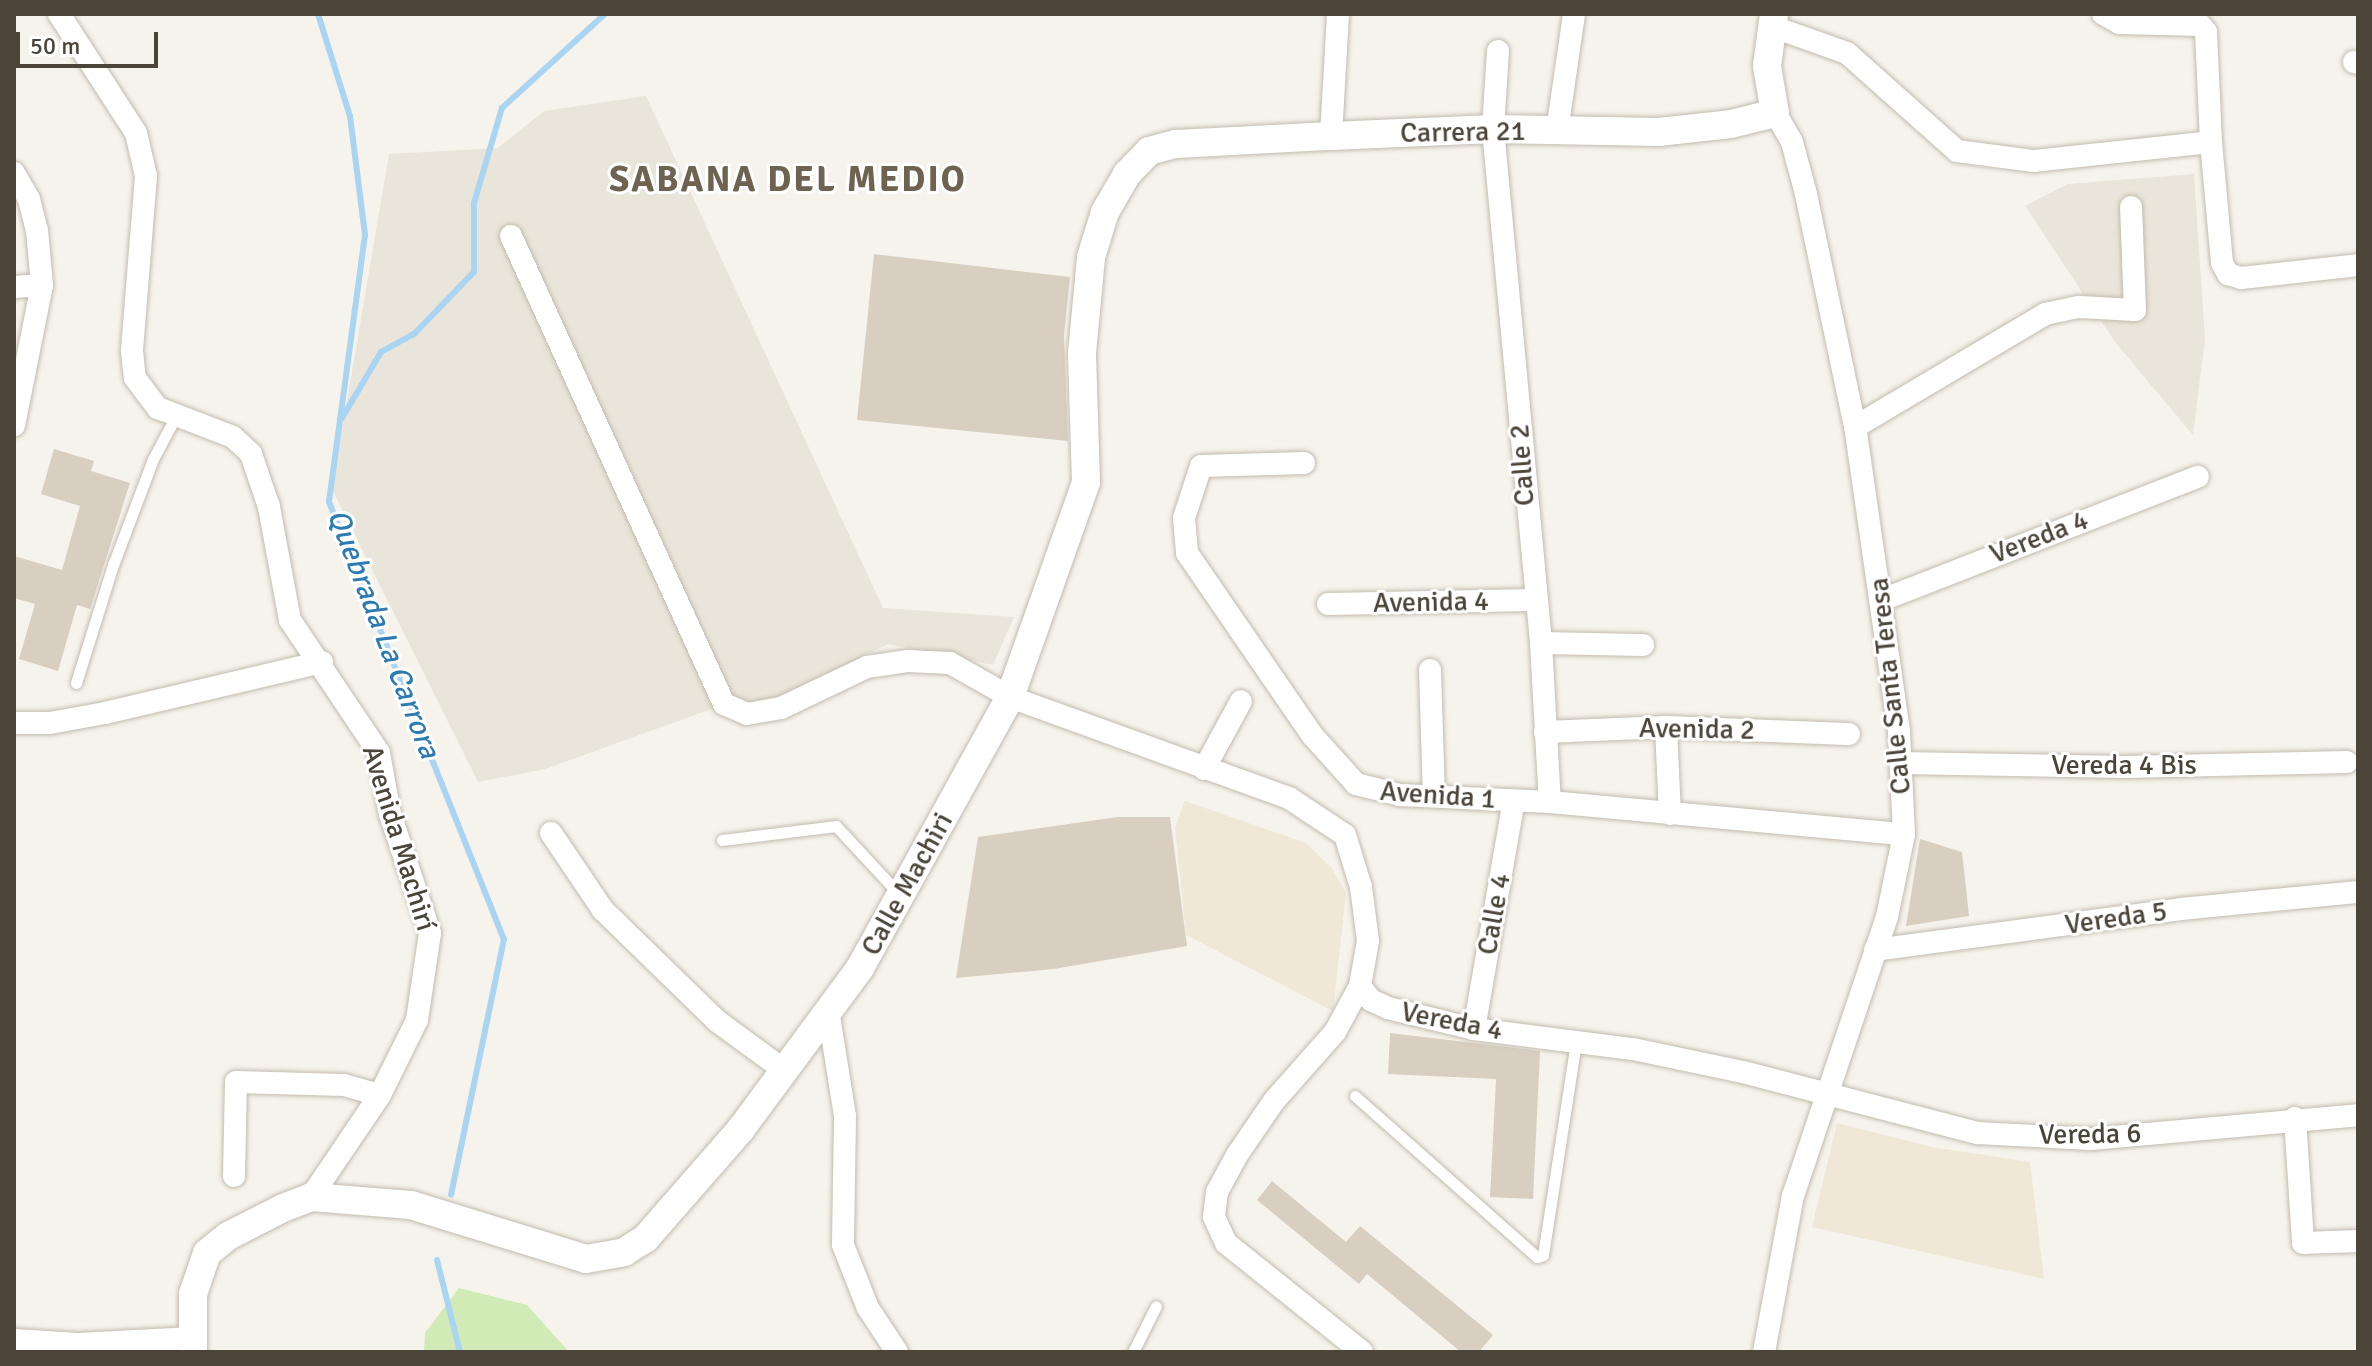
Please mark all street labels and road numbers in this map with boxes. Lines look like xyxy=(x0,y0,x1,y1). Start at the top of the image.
street label: Carrera 21 xyxy=(1400,114,1526,150)
street label: Calle 2 xyxy=(1502,423,1542,507)
street label: Vereda 4 xyxy=(1985,503,2093,571)
street label: Calle Santa Teresa xyxy=(1862,576,1918,796)
street label: Avenida 4 xyxy=(1373,584,1489,620)
street label: Avenida 2 xyxy=(1639,711,1755,747)
street label: Avenida Machirí xyxy=(355,741,443,935)
street label: Vereda 4 Bis xyxy=(2051,748,2197,782)
street label: Avenida 1 xyxy=(1379,774,1497,816)
street label: Calle Machiri xyxy=(854,807,960,961)
street label: Calle 4 xyxy=(1470,871,1518,957)
street label: Vereda 5 xyxy=(2063,894,2169,942)
street label: Vereda 4 xyxy=(1398,995,1506,1047)
street label: Vereda 6 xyxy=(2038,1116,2142,1152)

